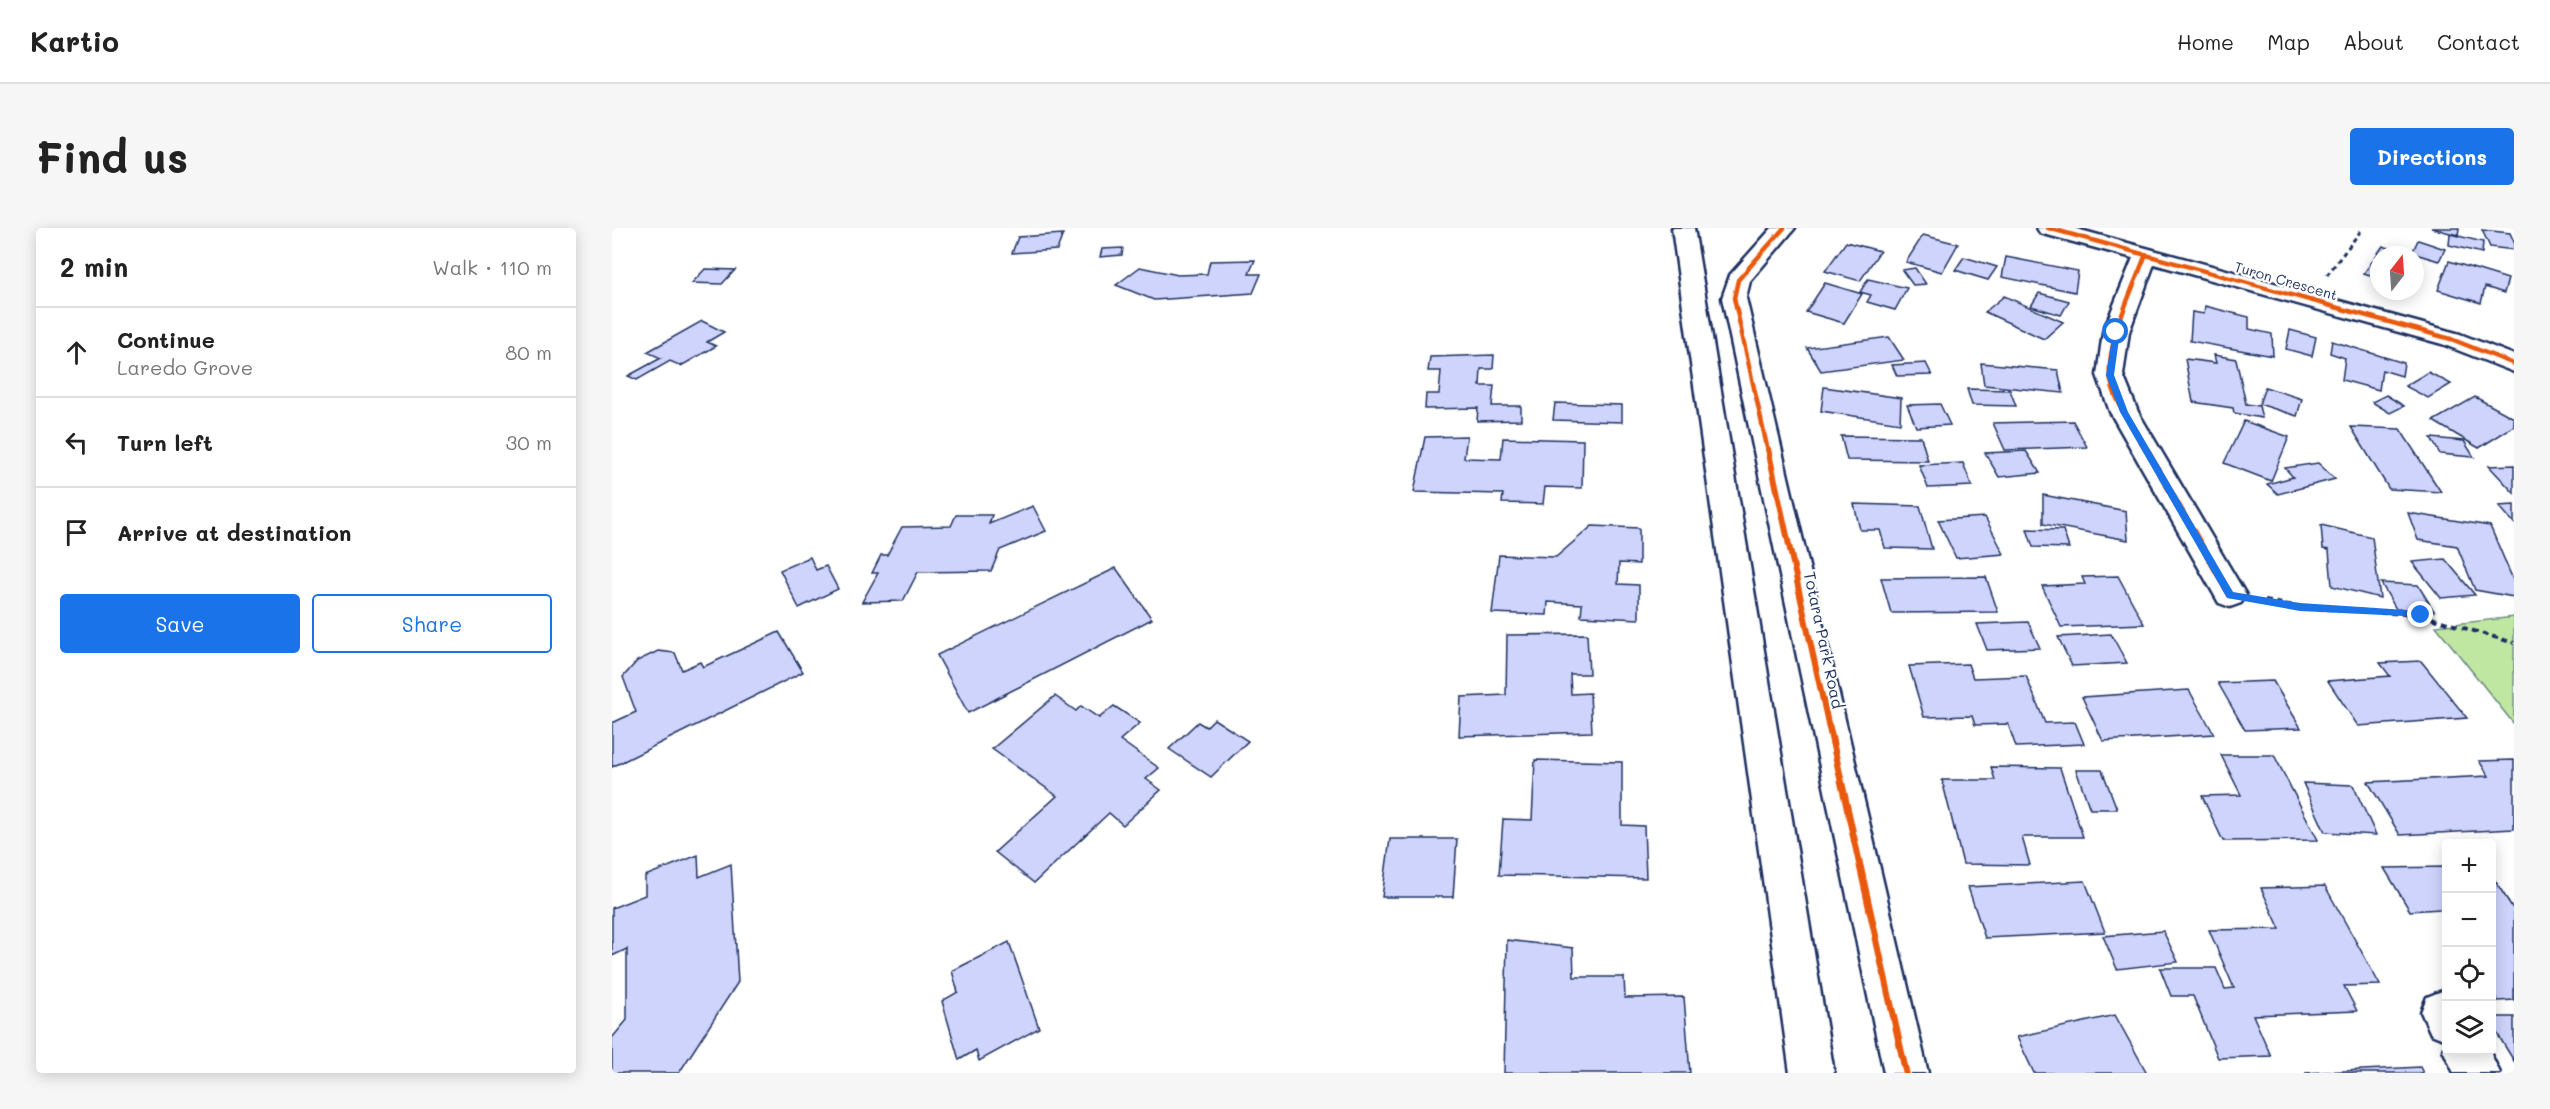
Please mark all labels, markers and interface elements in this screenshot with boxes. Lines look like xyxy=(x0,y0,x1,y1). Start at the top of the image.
text: Kartio xyxy=(30,23,119,59)
text: Home xyxy=(2177,28,2234,55)
text: Map xyxy=(2267,28,2310,55)
text: About xyxy=(2343,28,2404,55)
text: Contact xyxy=(2437,28,2520,55)
button: Directions xyxy=(2350,128,2514,185)
text: Find us xyxy=(36,129,188,184)
north arrow xyxy=(2370,246,2424,300)
text: 2 min xyxy=(60,250,128,284)
text: Walk · 110 m xyxy=(432,254,552,280)
street label: Turon Crescent xyxy=(2232,257,2340,304)
route start xyxy=(2102,318,2128,344)
text: Continue xyxy=(117,325,215,354)
icon: ahead xyxy=(60,336,93,369)
text: 80 m xyxy=(505,339,552,365)
text: Laredo Grove xyxy=(117,354,253,380)
icon: left xyxy=(60,426,93,459)
text: Turn left xyxy=(117,428,213,457)
text: 30 m xyxy=(506,429,552,455)
icon: arrive xyxy=(60,516,93,549)
text: Arrive at destination xyxy=(117,518,352,547)
street label: Totara Park Road xyxy=(1800,569,1849,710)
button: Save xyxy=(60,594,300,653)
button: Share xyxy=(312,594,552,653)
route end xyxy=(2407,601,2433,627)
map controls xyxy=(2442,839,2496,1055)
button: + xyxy=(2442,839,2496,893)
button: − xyxy=(2442,893,2496,947)
button: locate xyxy=(2442,947,2496,1001)
button: layers xyxy=(2442,1001,2496,1055)

